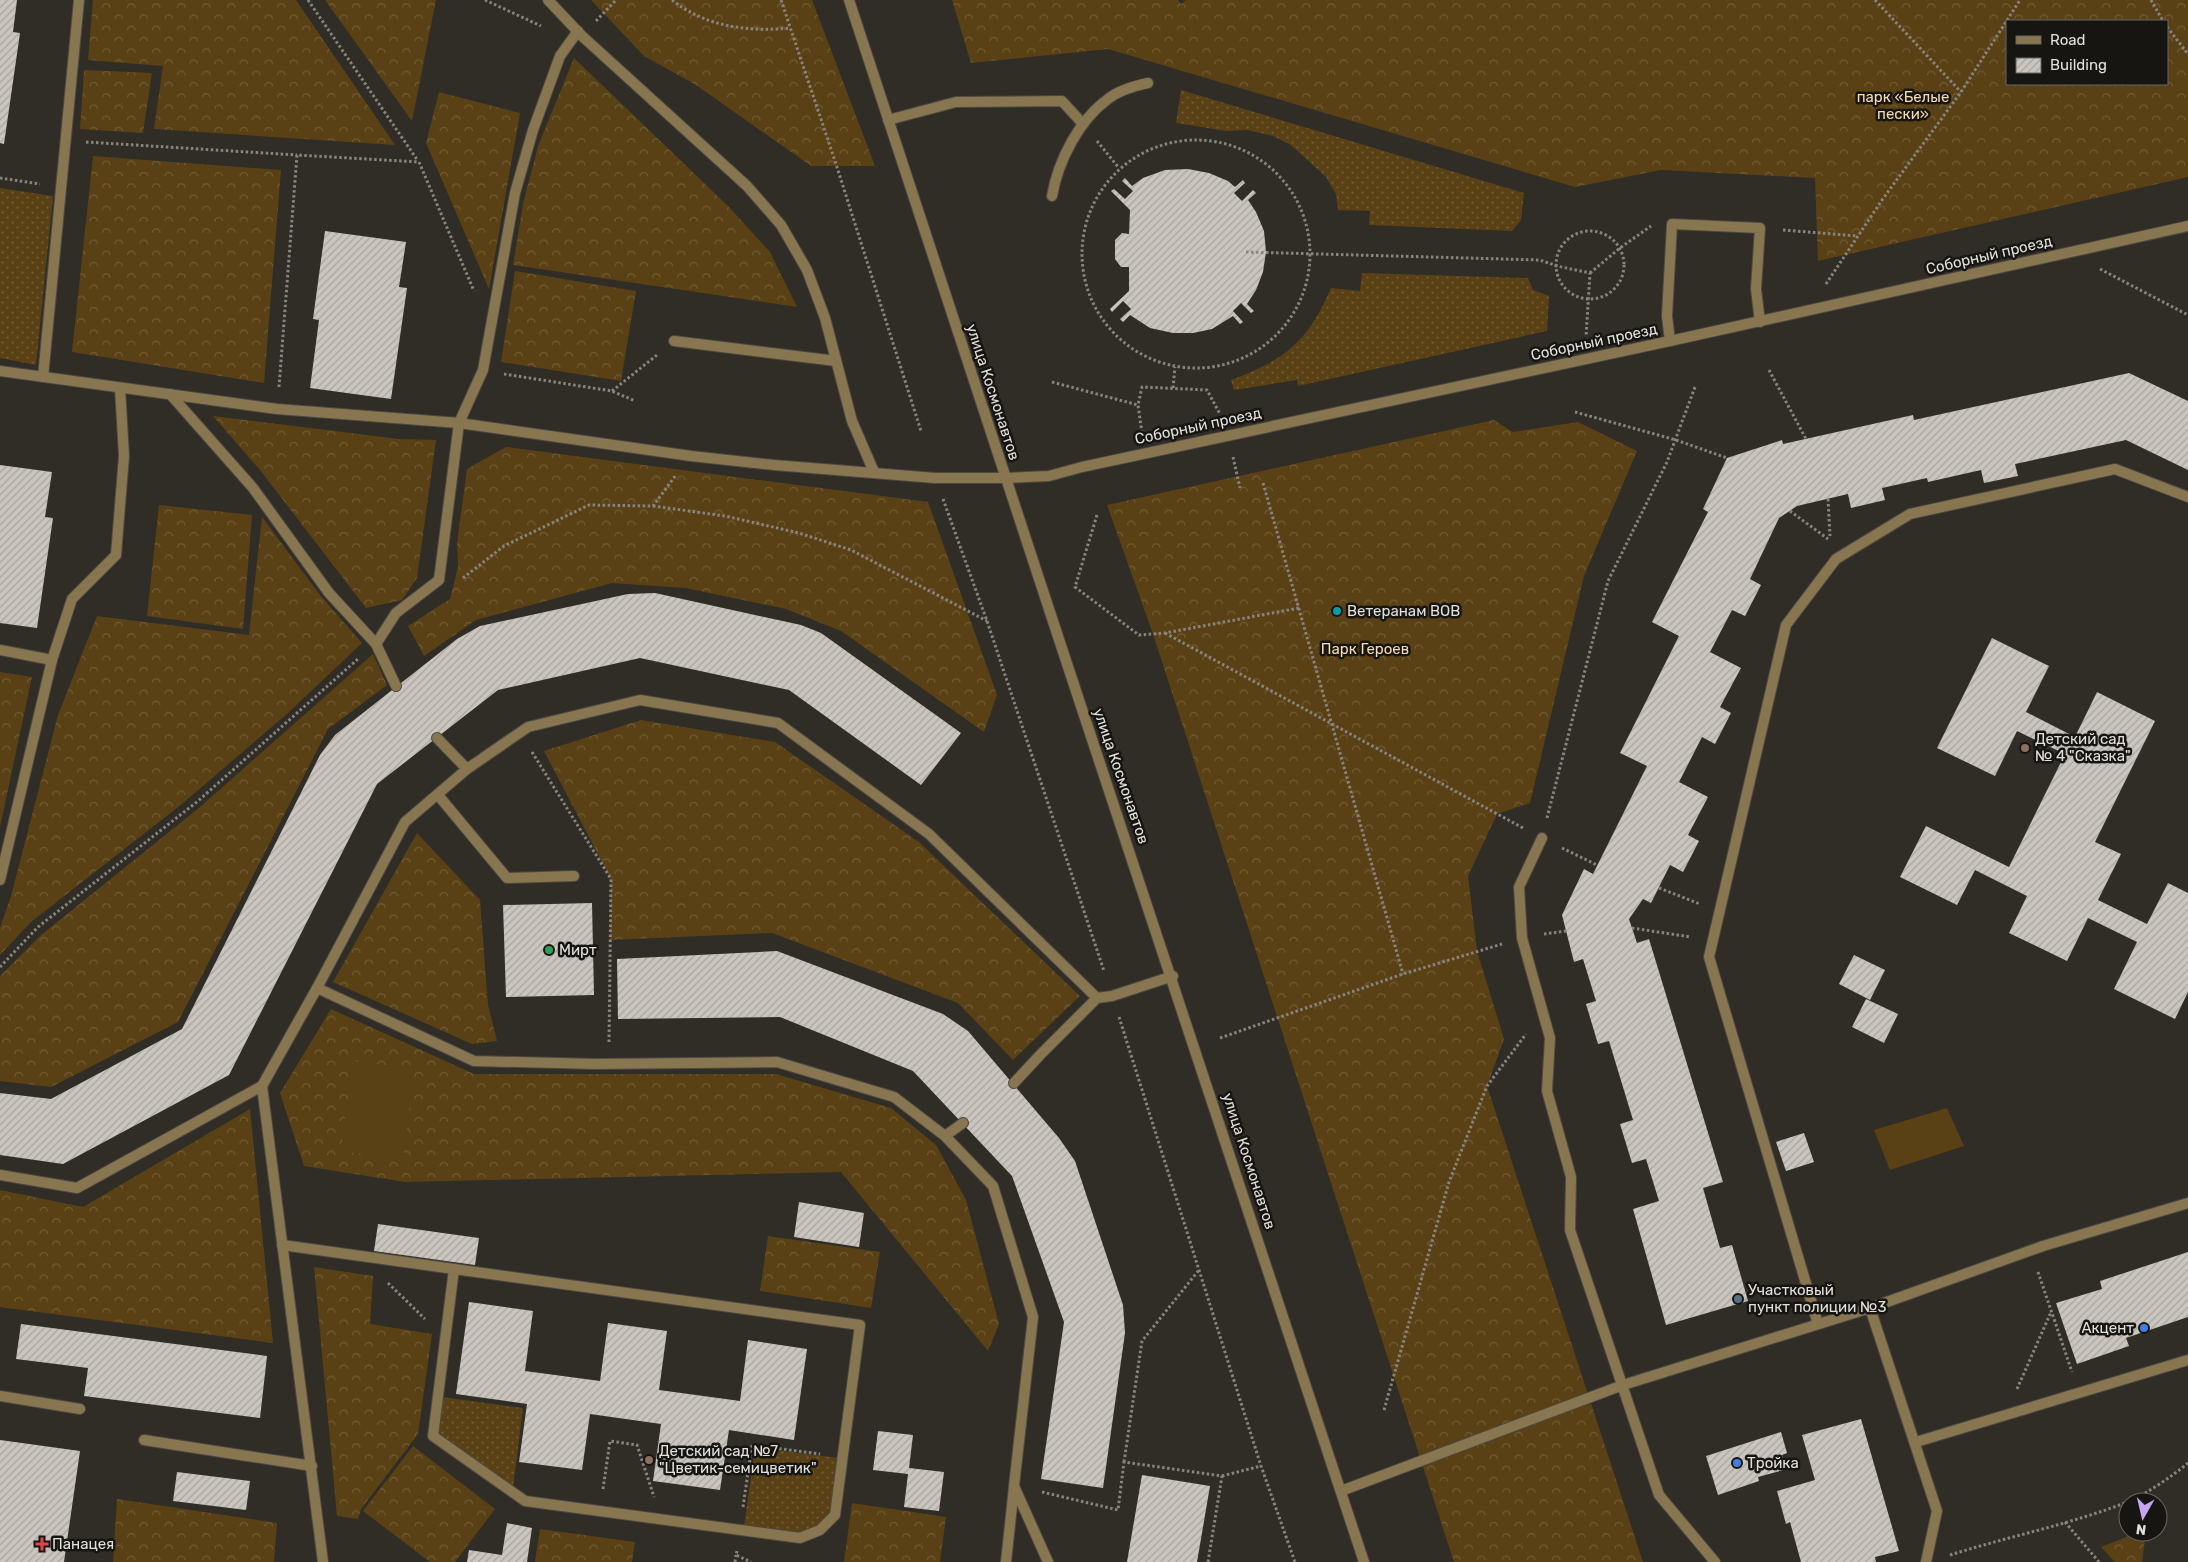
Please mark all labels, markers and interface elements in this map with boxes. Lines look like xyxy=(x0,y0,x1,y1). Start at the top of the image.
legend xyxy=(2006,20,2168,85)
text: Road xyxy=(2050,31,2086,49)
text: Building xyxy=(2050,56,2107,74)
park label: парк «Белые пески» xyxy=(1857,88,1949,123)
street label: Соборный проезд xyxy=(1924,232,2054,278)
street label: Соборный проезд xyxy=(1529,320,1659,364)
street label: улица Космонавтов xyxy=(962,322,1024,462)
street label: Соборный проезд xyxy=(1133,404,1263,448)
place label: Ветеранам ВОВ xyxy=(1347,602,1460,620)
marker: Ветеранам ВОВ xyxy=(1331,605,1343,617)
park label: Парк Героев xyxy=(1321,640,1409,658)
street label: улица Космонавтов xyxy=(1089,706,1153,846)
place label: Детский сад № 4 "Сказка" xyxy=(2035,730,2131,765)
marker: Детский сад № 4 "Сказка" xyxy=(2019,742,2031,754)
place label: Мирт xyxy=(559,941,597,959)
marker: Мирт xyxy=(543,944,555,956)
street label: улица Космонавтов xyxy=(1218,1091,1280,1231)
place label: Участковый пункт полиции №3 xyxy=(1748,1281,1886,1316)
marker: Участковый пункт полиции №3 xyxy=(1732,1293,1744,1305)
place label: Акцент xyxy=(2081,1319,2134,1337)
marker: Акцент xyxy=(2138,1322,2150,1334)
place label: Детский сад №7 "Цветик-семицветик" xyxy=(659,1442,817,1477)
marker: Детский сад №7 "Цветик-семицветик" xyxy=(643,1454,655,1466)
place label: Тройка xyxy=(1747,1454,1799,1472)
marker: Тройка xyxy=(1731,1457,1743,1469)
north arrow xyxy=(2118,1492,2168,1542)
text: N xyxy=(2135,1520,2147,1538)
place label: Панацея xyxy=(52,1535,114,1553)
marker: Панацея xyxy=(36,1538,48,1550)

